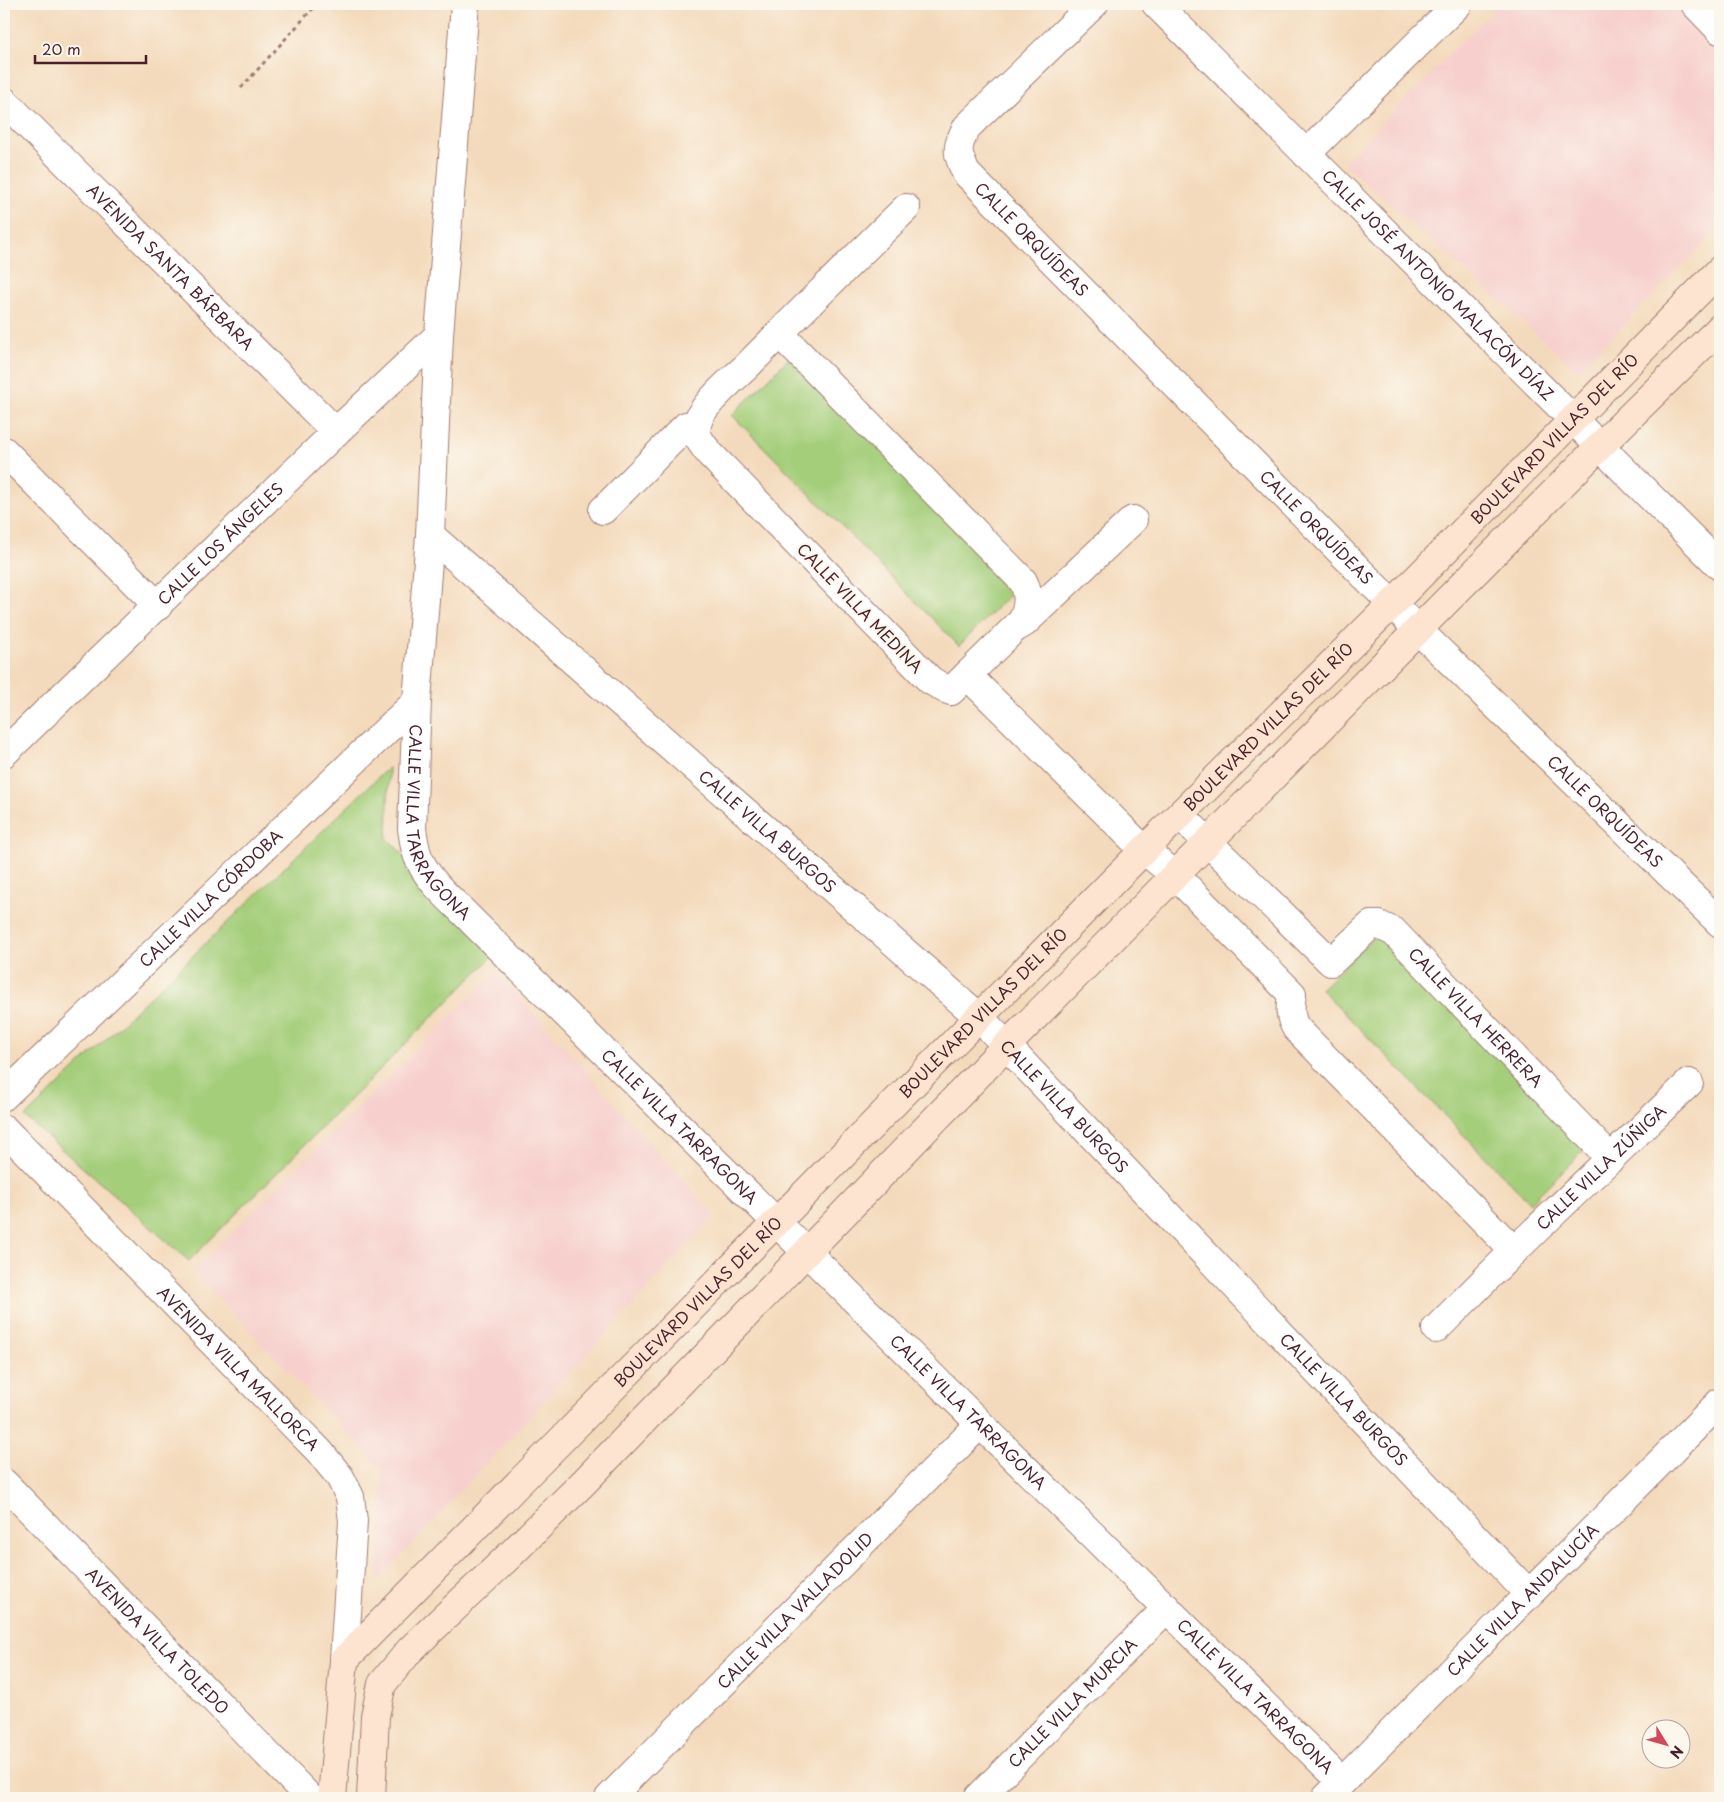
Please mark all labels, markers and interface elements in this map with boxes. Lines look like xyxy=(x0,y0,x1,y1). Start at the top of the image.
scale bar xyxy=(35,32,146,64)
text: 20 m xyxy=(42,37,81,60)
street label: CALLE JOSÉ ANTONIO MALACÓN DÍAZ xyxy=(1317,163,1560,405)
street label: CALLE ORQUÍDEAS xyxy=(970,176,1094,301)
street label: AVENIDA SANTA BÁRBARA xyxy=(82,178,260,355)
street label: BOULEVARD VILLAS DEL RÍO xyxy=(1464,347,1643,529)
street label: CALLE ORQUÍDEAS xyxy=(1255,464,1379,589)
street label: CALLE LOS ÁNGELES xyxy=(151,476,288,610)
street label: CALLE VILLA MEDINA xyxy=(792,537,930,678)
street label: BOULEVARD VILLAS DEL RÍO xyxy=(1177,636,1358,816)
street label: CALLE VILLA TARRAGONA xyxy=(401,724,477,925)
street label: CALLE ORQUÍDEAS xyxy=(1542,749,1669,872)
street label: CALLE VILLA BURGOS xyxy=(694,763,842,898)
street label: CALLE VILLA CÓRDOBA xyxy=(133,823,287,972)
street label: BOULEVARD VILLAS DEL RÍO xyxy=(893,922,1072,1103)
street label: CALLE VILLA HERRERA xyxy=(1404,941,1549,1092)
street label: CALLE VILLA BURGOS xyxy=(995,1034,1134,1178)
street label: CALLE VILLA TARRAGONA xyxy=(597,1043,764,1209)
street label: CALLE VILLA ZÚÑIGA xyxy=(1530,1098,1671,1235)
street label: BOULEVARD VILLAS DEL RÍO xyxy=(607,1210,787,1392)
street label: AVENIDA VILLA MALLORCA xyxy=(153,1280,325,1456)
street label: CALLE VILLA BURGOS xyxy=(1275,1327,1414,1471)
street label: CALLE VILLA TARRAGONA xyxy=(885,1328,1053,1495)
street label: CALLE VILLA ANDALUCÍA xyxy=(1441,1518,1603,1681)
street label: CALLE VILLA VALLADOLID xyxy=(711,1526,878,1694)
street label: AVENIDA VILLA TOLEDO xyxy=(81,1561,235,1719)
street label: CALLE VILLA TARRAGONA xyxy=(1172,1612,1340,1779)
street label: CALLE VILLA MURCIA xyxy=(1002,1632,1142,1773)
north arrow xyxy=(1642,1720,1692,1770)
text: N xyxy=(1665,1741,1689,1763)

